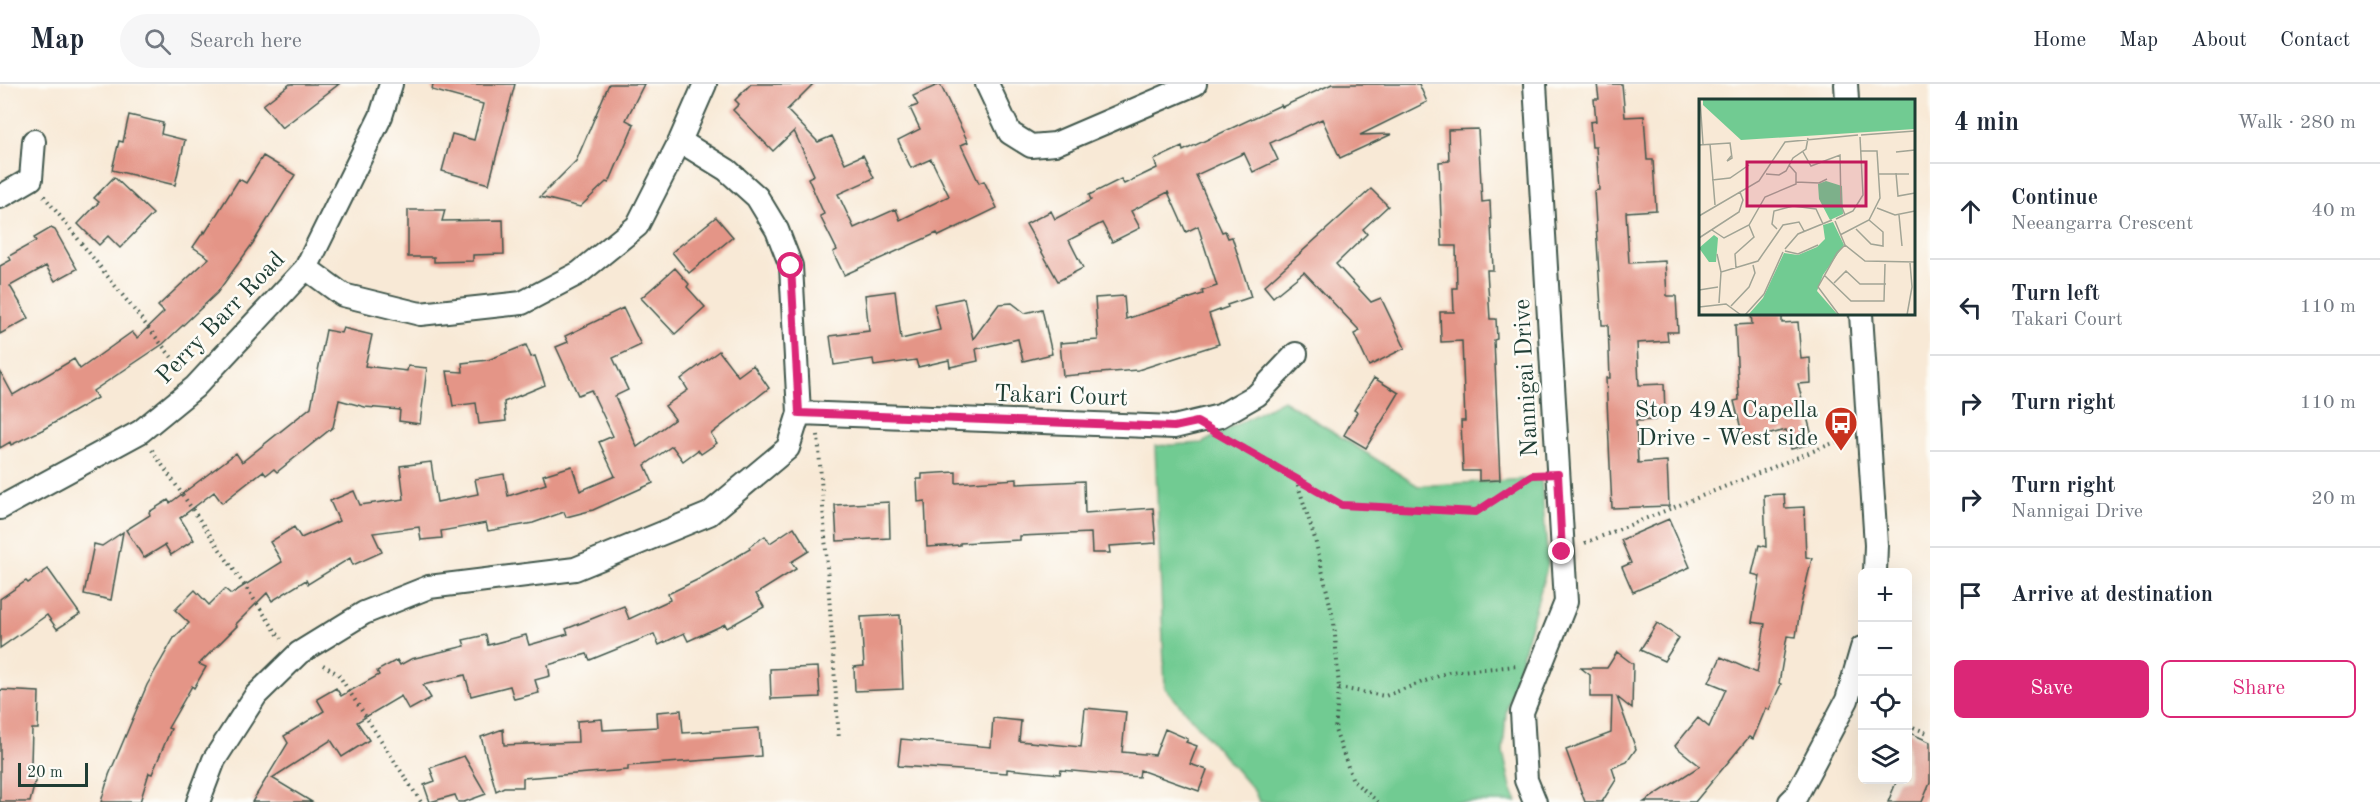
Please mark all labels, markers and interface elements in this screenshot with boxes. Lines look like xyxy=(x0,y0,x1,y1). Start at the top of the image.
search box xyxy=(120,14,540,68)
icon: search xyxy=(141,25,174,58)
text: Map xyxy=(30,27,84,55)
text: Search here xyxy=(189,30,302,52)
text: Home xyxy=(2033,30,2086,51)
text: Map xyxy=(2119,30,2158,51)
text: About xyxy=(2191,30,2247,51)
text: Contact xyxy=(2280,30,2350,51)
inset map xyxy=(1699,99,1915,315)
text: 4 min xyxy=(1954,110,2019,136)
text: Walk · 280 m xyxy=(2237,113,2356,133)
text: Continue xyxy=(2011,187,2098,209)
icon: ahead xyxy=(1954,195,1987,228)
text: 40 m xyxy=(2311,201,2356,221)
text: Neeangarra Crescent xyxy=(2011,214,2193,234)
street label: Perry Barr Road xyxy=(153,248,290,389)
route start xyxy=(777,252,803,278)
text: Turn left xyxy=(2011,283,2100,305)
icon: left xyxy=(1954,291,1987,324)
text: 110 m xyxy=(2300,297,2356,317)
street label: Nannigai Drive xyxy=(1511,298,1543,458)
text: Takari Court xyxy=(2011,310,2123,330)
street label: Takari Court xyxy=(993,383,1128,411)
icon: right xyxy=(1954,387,1987,420)
text: Turn right xyxy=(2011,392,2115,414)
text: 110 m xyxy=(2300,393,2356,413)
place label: Stop 49A Capella Drive - West side xyxy=(1635,399,1818,451)
bus stop icon: Stop 49A Capella Drive - West side xyxy=(1823,405,1859,452)
text: Turn right xyxy=(2011,475,2115,497)
icon: right xyxy=(1954,483,1987,516)
text: 20 m xyxy=(2311,489,2356,509)
text: Nannigai Drive xyxy=(2011,502,2143,522)
route end xyxy=(1548,538,1574,564)
map controls xyxy=(1858,568,1912,784)
button: + xyxy=(1858,568,1912,622)
icon: arrive xyxy=(1954,579,1987,612)
text: Arrive at destination xyxy=(2011,584,2213,606)
button: − xyxy=(1858,622,1912,676)
button: Save xyxy=(1954,660,2149,718)
button: Share xyxy=(2161,660,2356,718)
button: locate xyxy=(1858,676,1912,730)
button: layers xyxy=(1858,730,1912,784)
scale bar xyxy=(18,760,88,788)
text: 20 m xyxy=(27,765,63,781)

